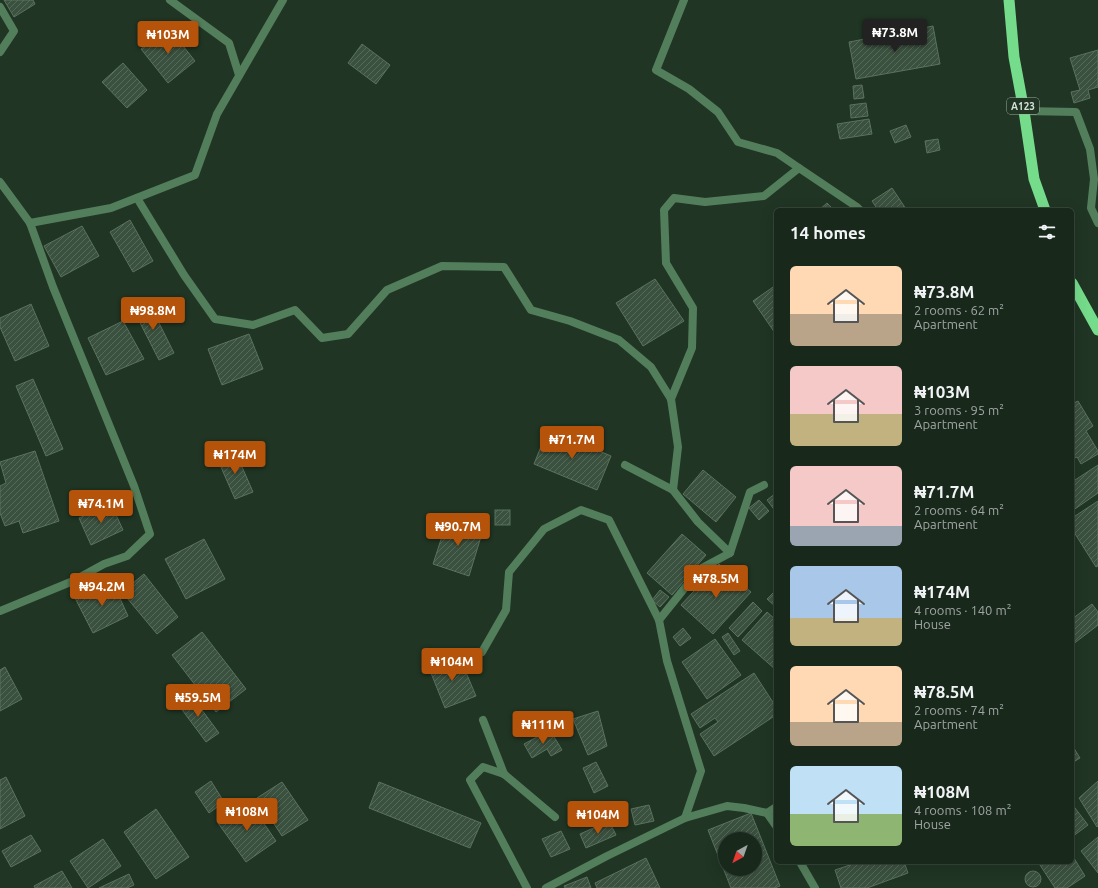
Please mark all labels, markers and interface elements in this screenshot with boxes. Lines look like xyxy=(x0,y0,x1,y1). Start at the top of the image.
pin: ₦73.8M xyxy=(862,19,928,53)
pin: ₦103M xyxy=(140,21,196,55)
text: ₦73.8M xyxy=(872,25,918,39)
text: ₦103M xyxy=(147,27,189,41)
road number: A123 xyxy=(1007,98,1039,114)
icon: filters xyxy=(1036,221,1058,243)
text: 14 homes xyxy=(790,223,866,242)
icon: home xyxy=(822,282,870,330)
text: ₦73.8M xyxy=(914,282,974,301)
pin: ₦98.8M xyxy=(120,297,186,331)
text: ₦98.8M xyxy=(130,303,176,317)
text: 2 rooms · 62 m² xyxy=(914,303,1004,317)
text: Apartment xyxy=(914,317,978,331)
icon: home xyxy=(822,382,870,430)
text: ₦103M xyxy=(914,382,970,401)
text: 3 rooms · 95 m² xyxy=(914,403,1004,417)
text: Apartment xyxy=(914,417,978,431)
pin: ₦71.7M xyxy=(539,426,605,460)
text: ₦71.7M xyxy=(549,432,595,446)
pin: ₦174M xyxy=(207,441,263,475)
text: ₦174M xyxy=(214,447,256,461)
icon: home xyxy=(822,482,870,530)
text: ₦71.7M xyxy=(914,482,974,501)
pin: ₦74.1M xyxy=(68,490,134,524)
text: ₦74.1M xyxy=(78,496,124,510)
text: 2 rooms · 64 m² xyxy=(914,503,1004,517)
pin: ₦90.7M xyxy=(425,513,491,547)
text: Apartment xyxy=(914,517,978,531)
text: ₦90.7M xyxy=(435,519,481,533)
pin: ₦78.5M xyxy=(683,565,749,599)
text: ₦78.5M xyxy=(693,571,739,585)
pin: ₦94.2M xyxy=(69,573,135,607)
text: ₦94.2M xyxy=(79,579,125,593)
icon: home xyxy=(822,582,870,630)
text: ₦174M xyxy=(914,582,970,601)
text: 4 rooms · 140 m² xyxy=(914,603,1011,617)
text: House xyxy=(914,617,951,631)
pin: ₦104M xyxy=(424,648,480,682)
text: ₦104M xyxy=(431,654,473,668)
icon: home xyxy=(822,682,870,730)
text: ₦78.5M xyxy=(914,682,974,701)
pin: ₦59.5M xyxy=(165,684,231,718)
text: ₦59.5M xyxy=(175,690,221,704)
text: 2 rooms · 74 m² xyxy=(914,703,1004,717)
pin: ₦111M xyxy=(515,711,571,745)
text: ₦111M xyxy=(522,717,564,731)
text: Apartment xyxy=(914,717,978,731)
icon: home xyxy=(822,782,870,830)
text: ₦108M xyxy=(914,782,970,801)
pin: ₦108M xyxy=(219,798,275,832)
pin: ₦104M xyxy=(570,801,626,835)
text: 4 rooms · 108 m² xyxy=(914,803,1011,817)
text: ₦108M xyxy=(226,804,268,818)
text: ₦104M xyxy=(577,807,619,821)
text: House xyxy=(914,817,951,831)
north arrow xyxy=(718,832,762,876)
map controls xyxy=(718,832,762,876)

